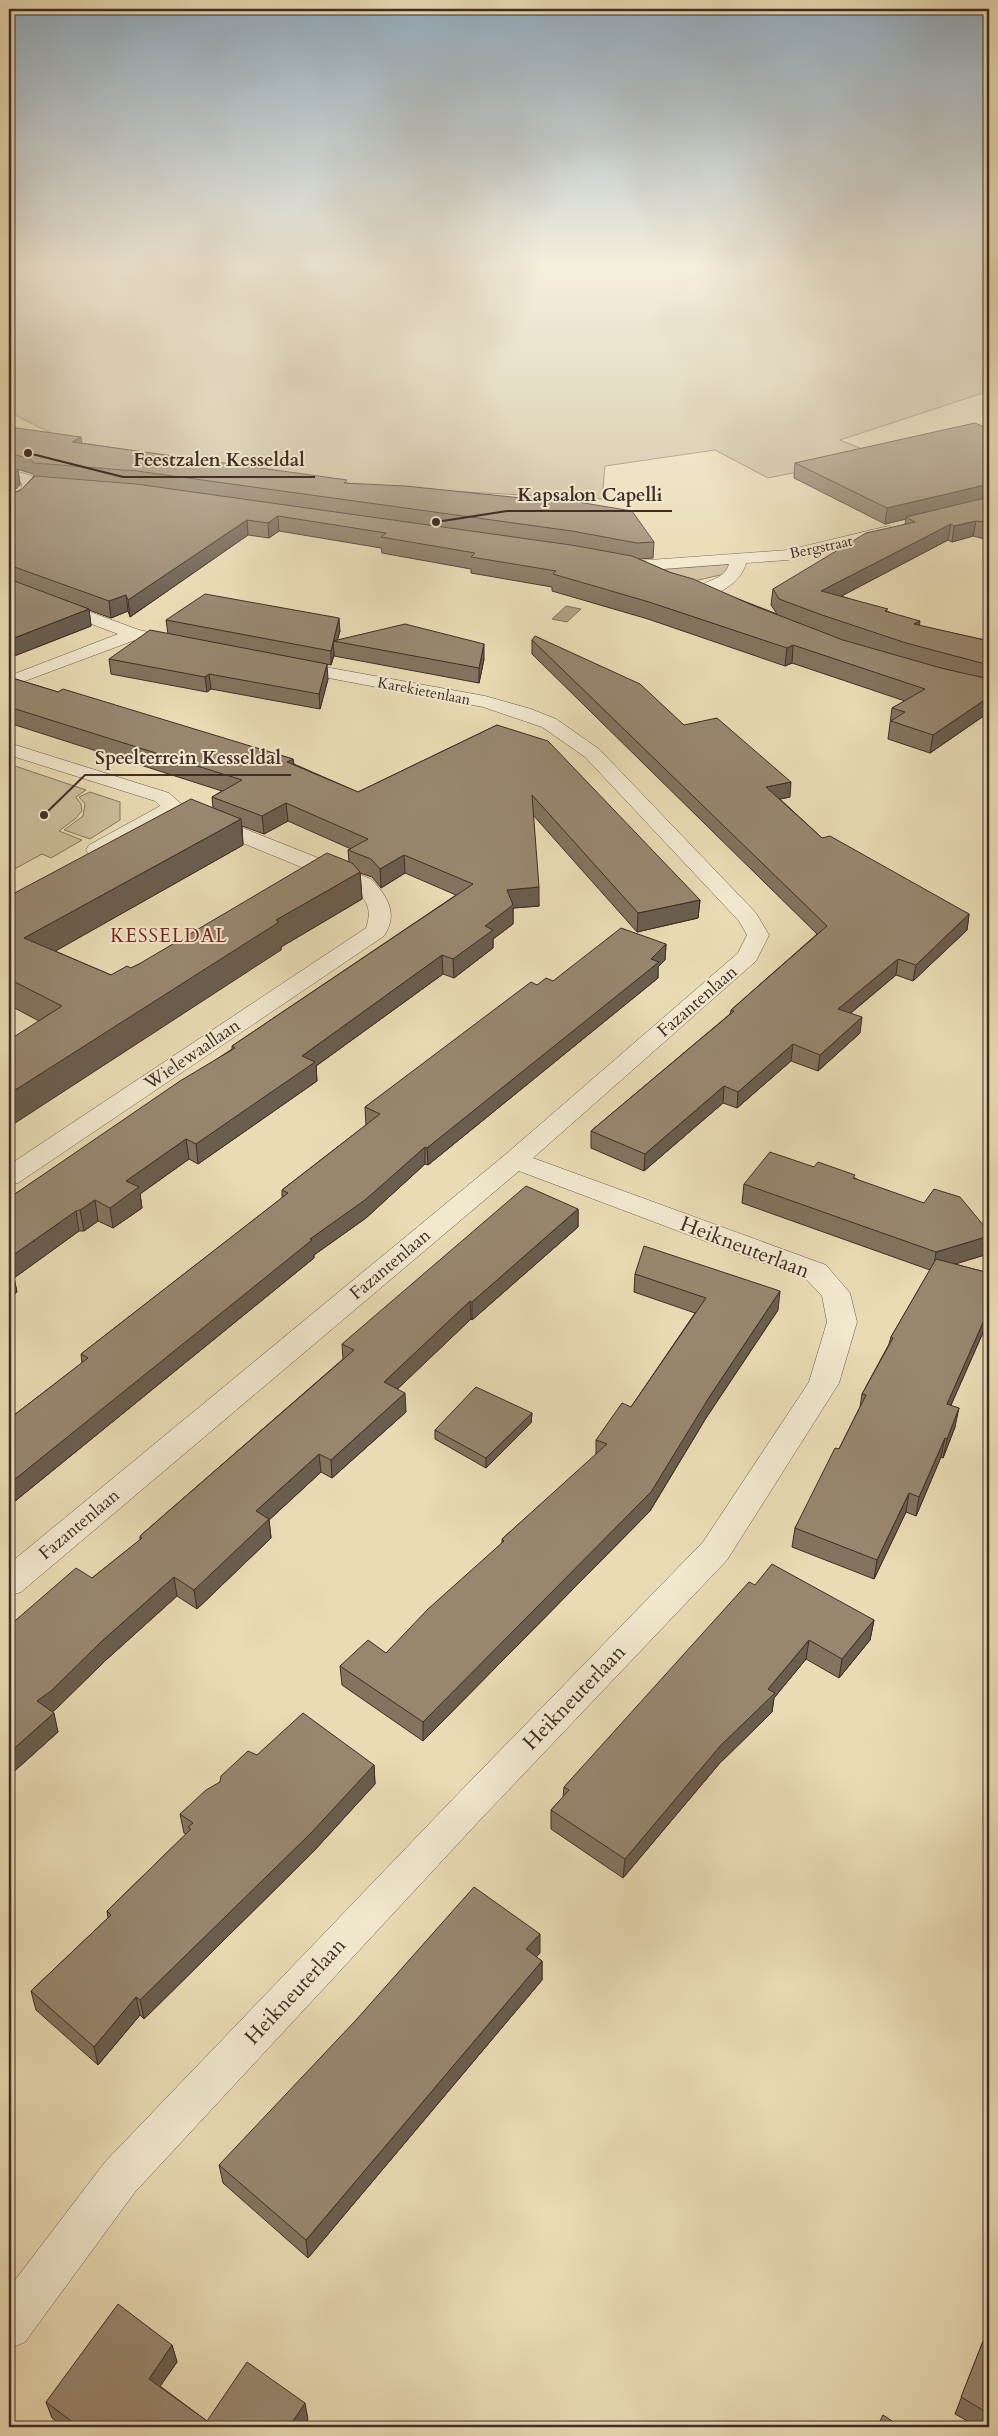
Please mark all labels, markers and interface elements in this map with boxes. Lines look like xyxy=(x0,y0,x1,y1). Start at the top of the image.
callout: Feestzalen Kesseldal xyxy=(123,443,315,477)
text: Feestzalen Kesseldal xyxy=(133,447,305,473)
callout: Kapsalon Capelli xyxy=(507,477,672,511)
text: Kapsalon Capelli xyxy=(517,482,663,508)
street label: Bergstraat xyxy=(788,531,855,563)
street label: Karekietenlaan xyxy=(376,672,473,710)
callout: Speelterrein Kesseldal xyxy=(85,741,291,775)
text: Speelterrein Kesseldal xyxy=(95,745,281,771)
district label: KESSELDAL xyxy=(110,923,228,949)
street label: Fazantenlaan xyxy=(652,959,743,1043)
street label: Wielewaallaan xyxy=(139,1013,246,1096)
street label: Heikneuterlaan xyxy=(676,1209,814,1285)
street label: Fazantenlaan xyxy=(345,1223,437,1306)
street label: Fazantenlaan xyxy=(34,1483,126,1566)
street label: Heikneuterlaan xyxy=(517,1638,632,1757)
street label: Heikneuterlaan xyxy=(238,1931,353,2051)

